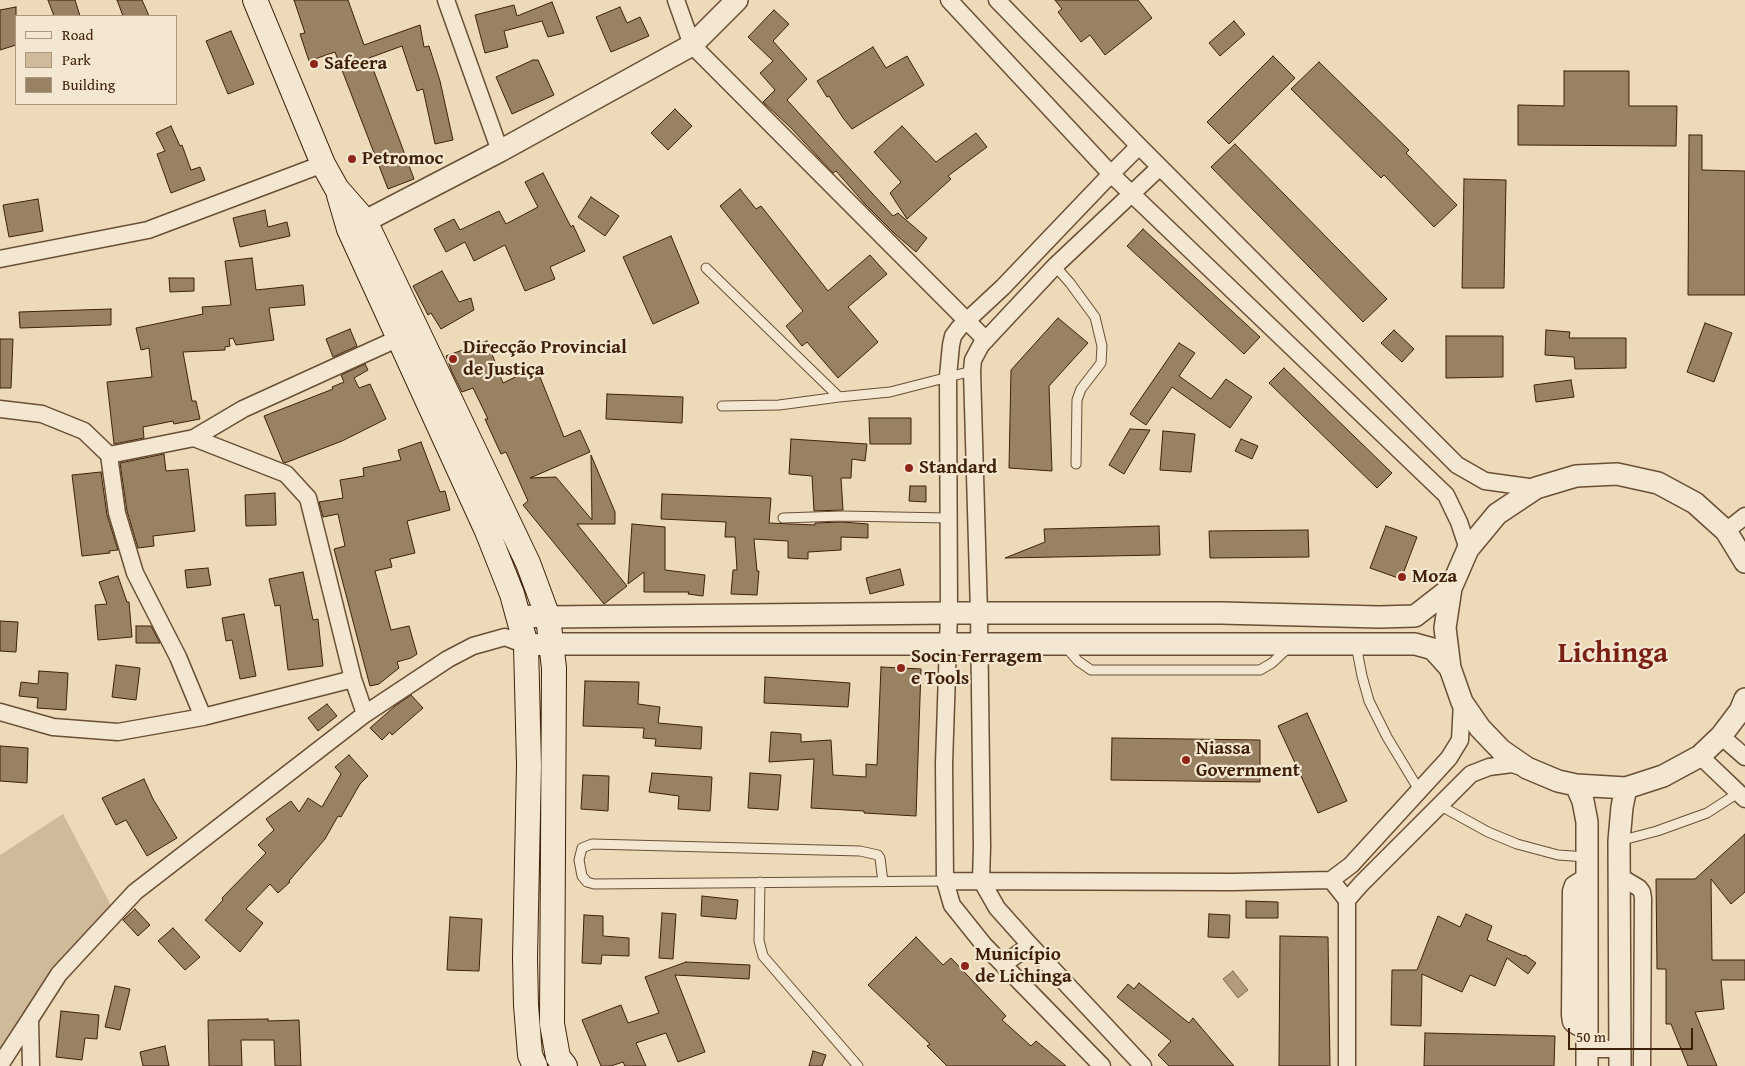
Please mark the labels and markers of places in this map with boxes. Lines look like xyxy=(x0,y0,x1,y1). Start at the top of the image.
place label: Safeera xyxy=(324,53,387,75)
marker: Safeera xyxy=(308,58,320,70)
place label: Petromoc xyxy=(362,148,443,170)
marker: Petromoc xyxy=(346,153,358,165)
place label: Direcção Provincial de Justiça xyxy=(463,337,627,381)
marker: Direcção Provincial de Justiça xyxy=(447,353,459,365)
place label: Standard xyxy=(919,457,997,479)
marker: Standard xyxy=(903,462,915,474)
place label: Moza xyxy=(1412,566,1457,588)
marker: Moza xyxy=(1396,571,1408,583)
place label: Socin Ferragem e Tools xyxy=(911,646,1042,690)
marker: Socin Ferragem e Tools xyxy=(895,662,907,674)
place label: Niassa Government xyxy=(1196,738,1300,782)
marker: Niassa Government xyxy=(1180,754,1192,766)
place label: Município de Lichinga xyxy=(975,944,1072,988)
marker: Município de Lichinga xyxy=(959,960,971,972)

